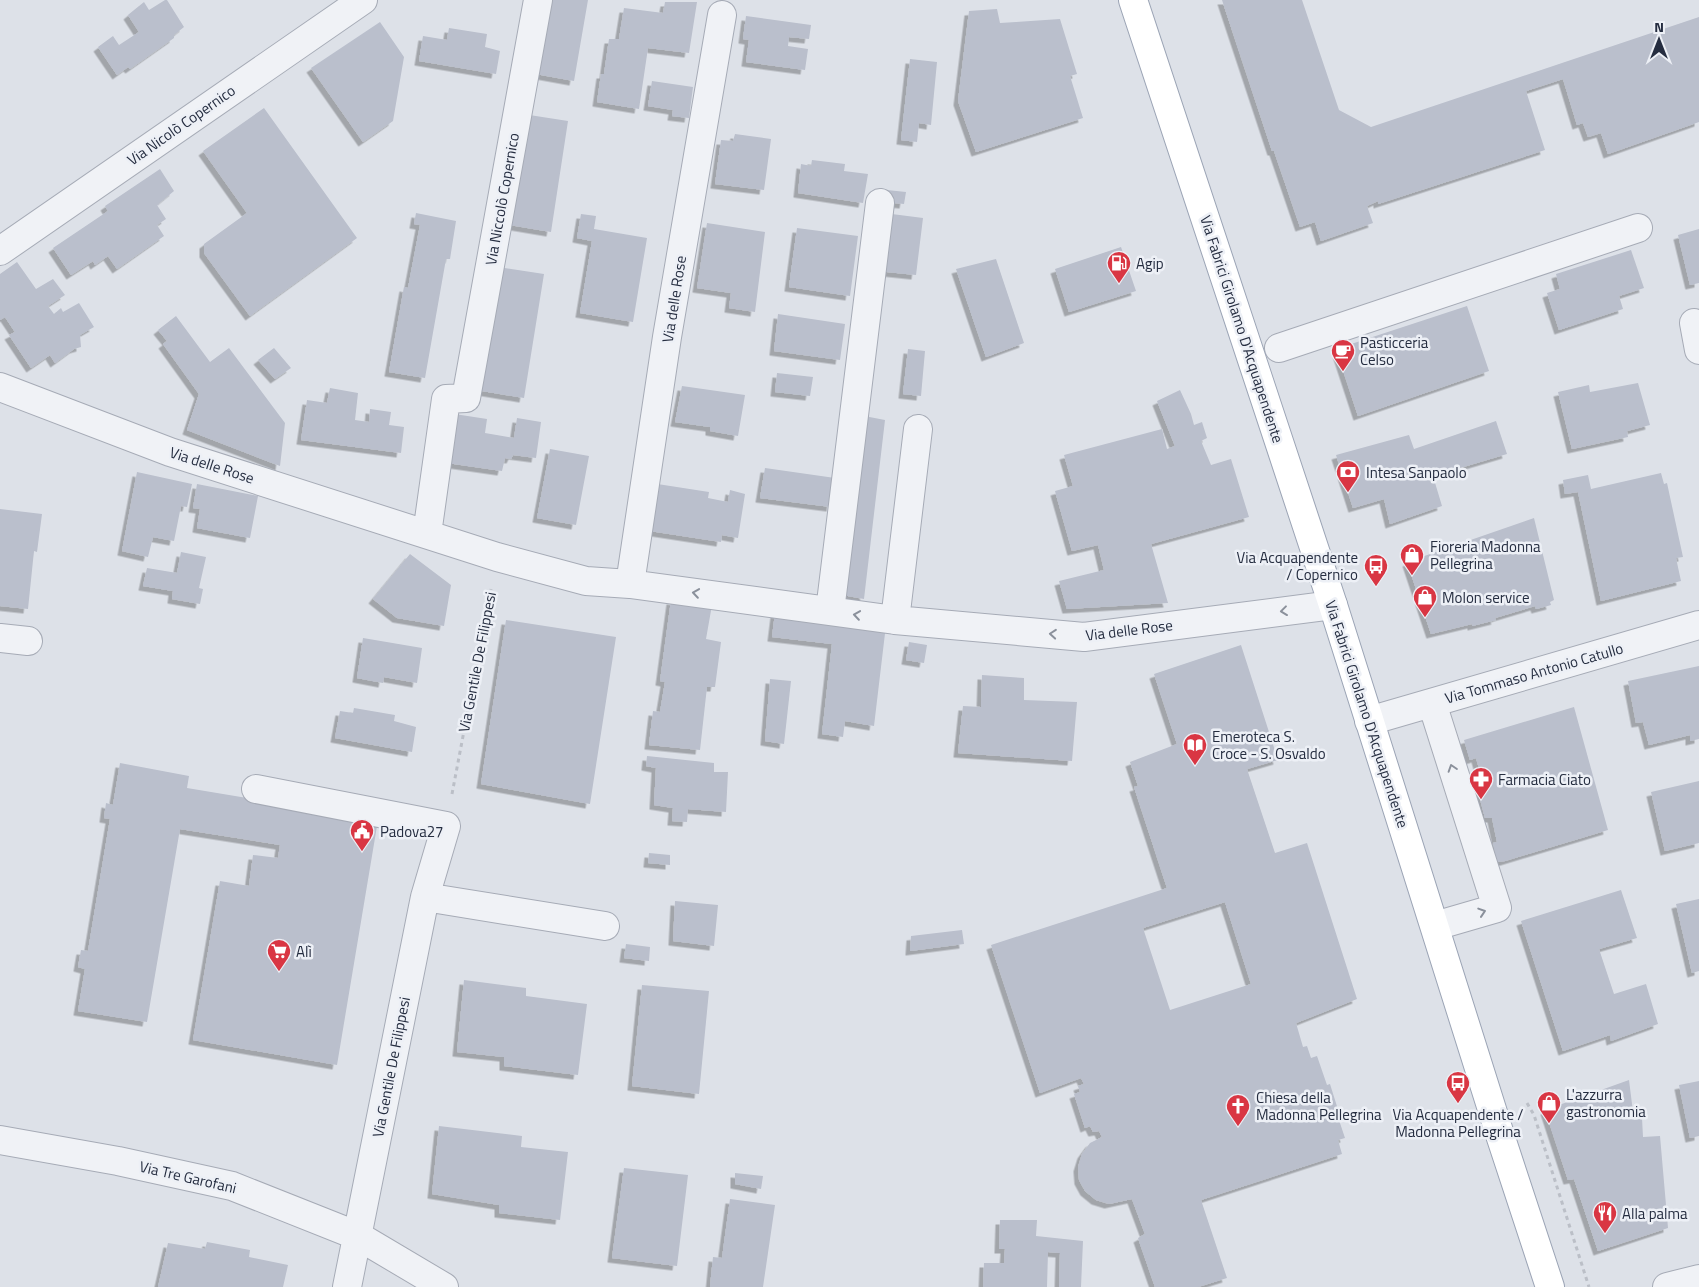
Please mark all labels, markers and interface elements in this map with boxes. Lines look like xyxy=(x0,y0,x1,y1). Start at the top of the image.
north arrow xyxy=(1634,15,1684,65)
text: N xyxy=(1654,16,1664,37)
street label: Via Nicolò Copernico xyxy=(122,79,240,171)
street label: Via Niccolò Copernico xyxy=(479,131,525,267)
street label: Via Fabrici Girolamo D'Acquapendente xyxy=(1194,212,1290,446)
fuel station icon: Agip xyxy=(1106,250,1132,284)
place label: Agip xyxy=(1136,252,1164,275)
street label: Via delle Rose xyxy=(656,254,692,344)
place label: Pasticceria Celso xyxy=(1360,331,1429,371)
cafe icon: Pasticceria Celso xyxy=(1330,338,1356,372)
street label: Via delle Rose xyxy=(167,441,257,489)
bank icon: Intesa Sanpaolo xyxy=(1335,459,1361,493)
place label: Intesa Sanpaolo xyxy=(1366,461,1467,484)
place label: Fioreria Madonna Pellegrina xyxy=(1430,535,1541,575)
shop icon: Fioreria Madonna Pellegrina xyxy=(1399,542,1425,576)
place label: Via Acquapendente / Copernico xyxy=(1237,546,1358,586)
bus stop icon: Via Acquapendente / Copernico xyxy=(1363,553,1389,587)
shop icon: Molon service xyxy=(1412,584,1438,618)
place label: Molon service xyxy=(1442,586,1529,609)
one-way arrow xyxy=(692,588,700,599)
street label: Via Gentile De Filippesi xyxy=(452,590,502,734)
street label: Via Fabrici Girolamo D'Acquapendente xyxy=(1319,597,1415,831)
one-way arrow xyxy=(1280,606,1288,616)
one-way arrow xyxy=(853,610,861,621)
street label: Via delle Rose xyxy=(1084,613,1174,647)
one-way arrow xyxy=(1049,629,1057,640)
street label: Via Tommaso Antonio Catullo xyxy=(1442,636,1626,709)
place label: Emeroteca S. Croce - S. Osvaldo xyxy=(1212,725,1326,765)
library icon: Emeroteca S. Croce - S. Osvaldo xyxy=(1182,732,1208,766)
one-way arrow xyxy=(1448,764,1458,772)
pharmacy icon: Farmacia Ciato xyxy=(1468,766,1494,800)
place label: Farmacia Ciato xyxy=(1498,768,1591,791)
public building icon: Padova27 xyxy=(349,818,375,852)
place label: Padova27 xyxy=(380,820,443,843)
one-way arrow xyxy=(1477,908,1486,918)
supermarket icon: Alì xyxy=(266,938,292,972)
place label: Alì xyxy=(296,940,312,963)
street label: Via Gentile De Filippesi xyxy=(366,995,416,1139)
bus stop icon: Via Acquapendente / Madonna Pellegrina xyxy=(1445,1070,1471,1104)
place label: L'azzurra gastronomia xyxy=(1566,1083,1646,1123)
place label: Chiesa della Madonna Pellegrina xyxy=(1256,1086,1382,1126)
shop icon: L'azzurra gastronomia xyxy=(1536,1090,1562,1124)
church icon: Chiesa della Madonna Pellegrina xyxy=(1225,1093,1251,1127)
place label: Via Acquapendente / Madonna Pellegrina xyxy=(1393,1103,1523,1143)
street label: Via Tre Garofani xyxy=(137,1155,239,1199)
restaurant icon: Alla palma xyxy=(1592,1200,1618,1234)
place label: Alla palma xyxy=(1622,1202,1688,1225)

